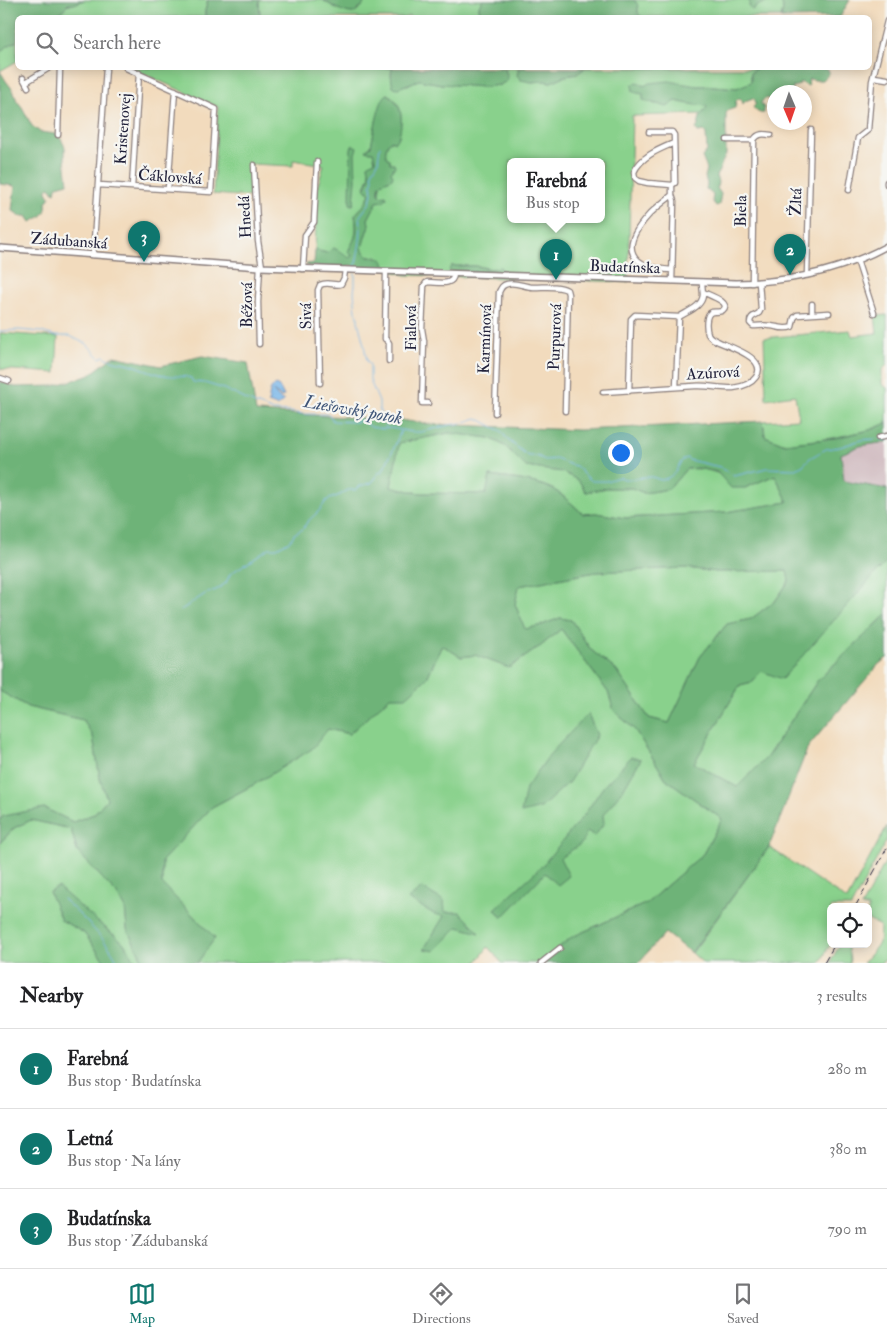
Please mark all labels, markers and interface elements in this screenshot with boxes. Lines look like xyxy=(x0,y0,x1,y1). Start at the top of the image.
search box xyxy=(15,15,872,70)
icon: search xyxy=(33,29,61,57)
text: Search here xyxy=(73,31,161,55)
north arrow xyxy=(767,85,812,130)
street label: Kristenovej xyxy=(111,93,135,165)
popup xyxy=(507,158,605,223)
street label: Čáklovská xyxy=(137,164,203,189)
text: Farebná xyxy=(525,169,587,193)
street label: Žltá xyxy=(785,187,806,216)
text: Bus stop xyxy=(525,193,579,213)
street label: Biela xyxy=(731,194,751,227)
street label: Hnedá xyxy=(234,195,256,239)
pin: 3 xyxy=(128,221,160,262)
street label: Zádubanská xyxy=(30,228,108,254)
pin: 2 xyxy=(774,234,806,275)
pin: 1 xyxy=(540,239,572,280)
street label: Budatínska xyxy=(589,256,661,278)
street label: Béžová xyxy=(237,282,257,328)
street label: Sivá xyxy=(296,302,316,329)
street label: Karmínová xyxy=(474,303,496,374)
street label: Purpurová xyxy=(544,303,567,371)
street label: Fialová xyxy=(401,305,421,351)
street label: Azúrová xyxy=(685,362,740,384)
water label: Liešovský potok xyxy=(301,390,404,430)
your location xyxy=(608,440,634,466)
map controls xyxy=(827,903,872,948)
button: locate xyxy=(827,903,872,948)
text: Nearby xyxy=(20,982,83,1009)
text: 3 results xyxy=(816,986,867,1006)
text: Farebná xyxy=(67,1047,128,1071)
text: 1 xyxy=(33,1059,39,1079)
text: 280 m xyxy=(827,1059,867,1079)
text: Bus stop · Budatínska xyxy=(67,1071,201,1091)
text: Letná xyxy=(67,1127,112,1151)
text: 2 xyxy=(32,1139,40,1159)
text: 380 m xyxy=(829,1139,867,1159)
text: Bus stop · Na lány xyxy=(67,1151,181,1171)
text: Budatínska xyxy=(67,1207,151,1231)
text: 3 xyxy=(33,1219,39,1239)
text: 790 m xyxy=(827,1219,867,1239)
text: Bus stop · Zádubanská xyxy=(67,1231,208,1251)
tab: Map xyxy=(128,1280,156,1327)
tab: Directions xyxy=(412,1280,471,1327)
tab: Saved xyxy=(727,1280,759,1327)

